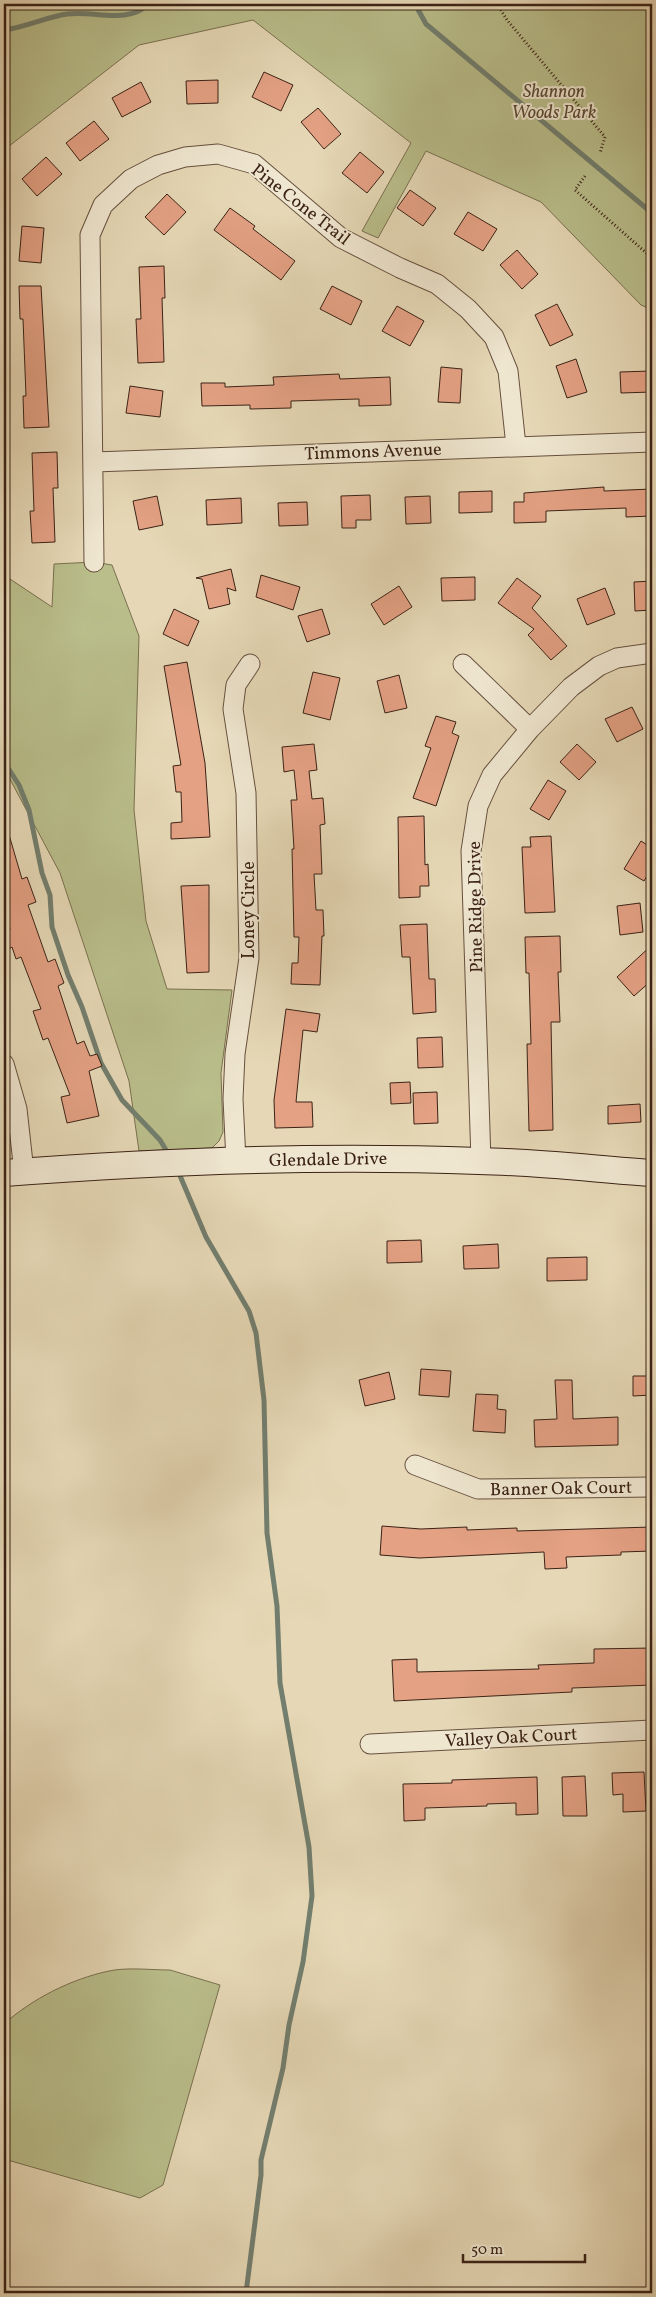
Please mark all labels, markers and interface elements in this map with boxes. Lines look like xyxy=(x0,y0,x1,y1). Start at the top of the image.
park label: Shannon Woods Park xyxy=(512,80,596,126)
street label: Pine Cone Trail xyxy=(245,159,355,252)
street label: Timmons Avenue xyxy=(304,438,442,467)
street label: Pine Ridge Drive xyxy=(463,841,490,973)
street label: Loney Circle xyxy=(237,861,262,959)
street label: Glendale Drive xyxy=(269,1147,387,1174)
street label: Banner Oak Court xyxy=(490,1476,632,1503)
street label: Valley Oak Court xyxy=(444,1723,578,1754)
scale bar xyxy=(463,2232,586,2264)
text: 50 m xyxy=(471,2240,503,2261)

